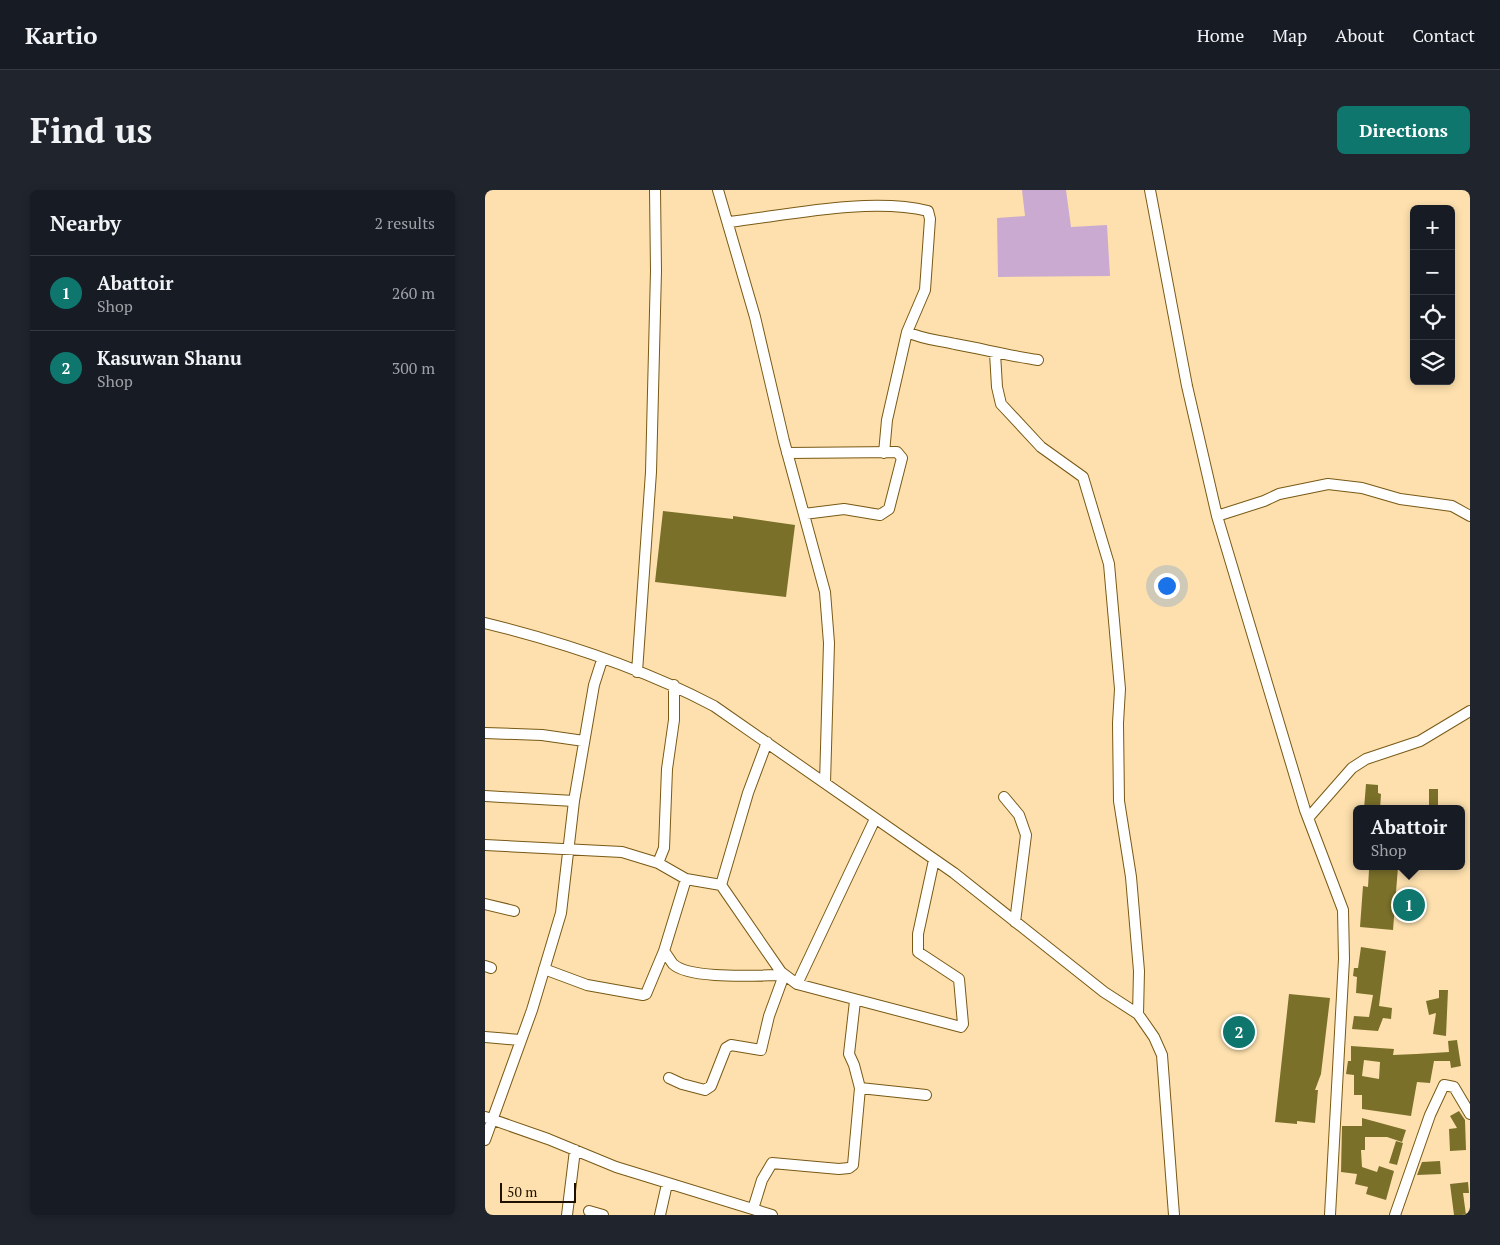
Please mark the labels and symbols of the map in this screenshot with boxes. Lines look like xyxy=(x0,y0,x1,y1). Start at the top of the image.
your location xyxy=(1154,573,1180,599)
pin: 1 xyxy=(1393,886,1425,924)
pin: 2 xyxy=(1223,1013,1255,1051)
scale bar xyxy=(500,1180,576,1203)

